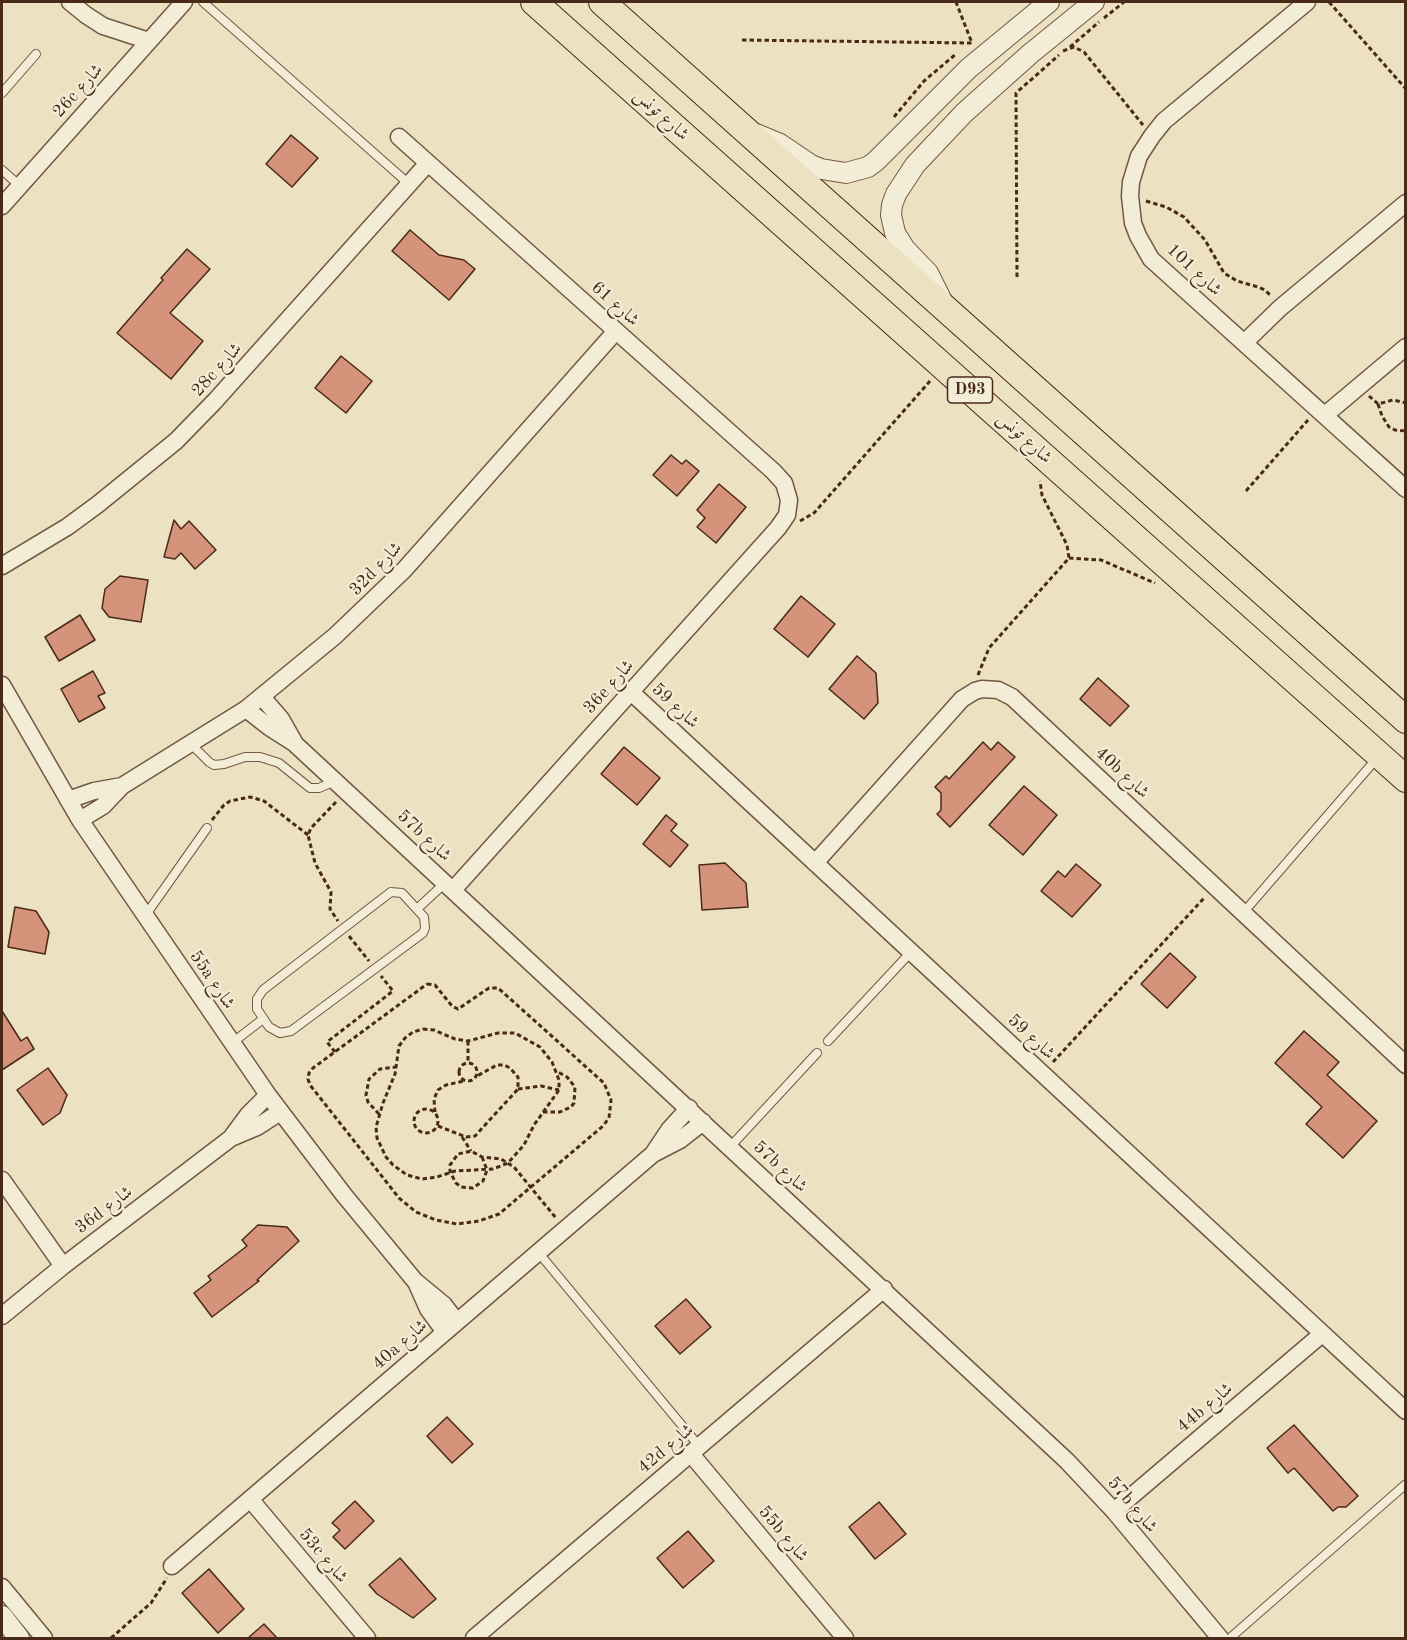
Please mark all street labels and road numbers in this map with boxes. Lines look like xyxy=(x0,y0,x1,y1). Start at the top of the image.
street label: 26c شارع xyxy=(48,60,108,122)
street label: شارع تونس xyxy=(629,85,693,145)
street label: شارع 101 xyxy=(1162,239,1226,301)
street label: شارع 61 xyxy=(587,277,643,331)
street label: 28c شارع xyxy=(187,339,247,401)
road number: D93 xyxy=(948,377,992,403)
street label: شارع تونس xyxy=(992,408,1056,468)
street label: 32d شارع xyxy=(345,538,407,600)
street label: 36e شارع xyxy=(579,655,639,719)
street label: شارع 59 xyxy=(647,679,703,733)
street label: 40b شارع xyxy=(1090,742,1154,804)
street label: 57b شارع xyxy=(392,805,456,867)
street label: 55a شارع xyxy=(185,947,239,1013)
street label: شارع 59 xyxy=(1003,1010,1059,1064)
street label: 57b شارع xyxy=(748,1136,812,1198)
street label: 36d شارع xyxy=(71,1181,137,1239)
street label: 40a شارع xyxy=(368,1315,432,1375)
street label: 44b شارع xyxy=(1173,1378,1237,1438)
street label: 42d شارع xyxy=(634,1419,698,1479)
street label: 57b شارع xyxy=(1102,1473,1162,1537)
street label: 55b شارع xyxy=(753,1502,813,1566)
street label: 53c شارع xyxy=(294,1524,352,1588)

